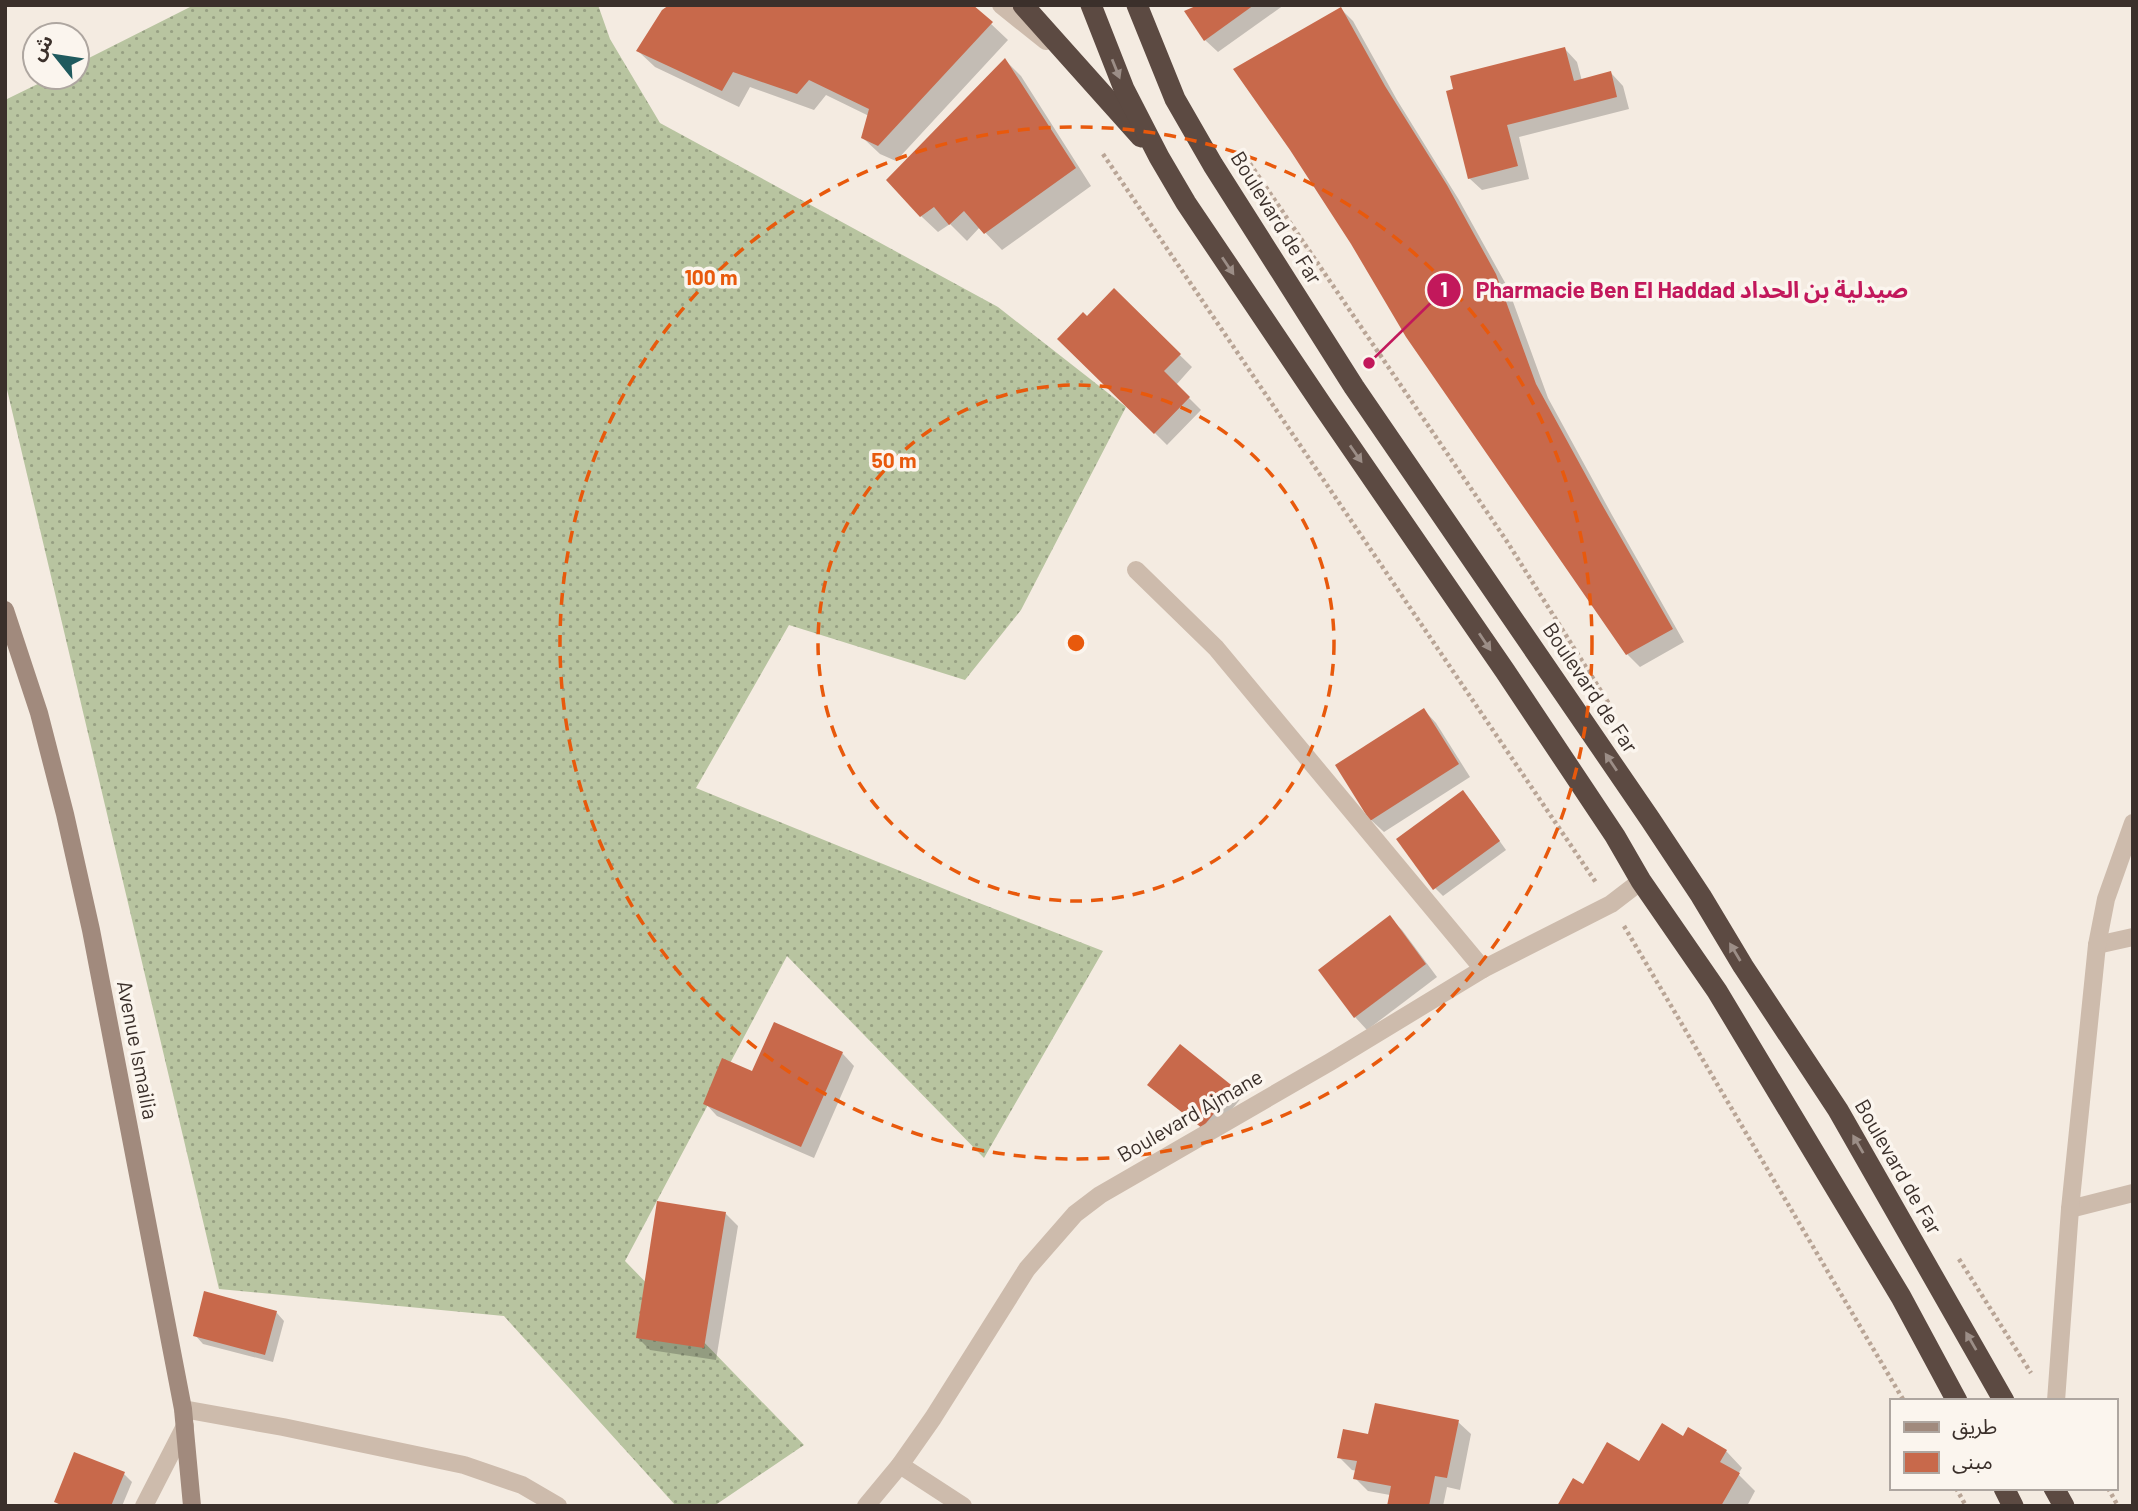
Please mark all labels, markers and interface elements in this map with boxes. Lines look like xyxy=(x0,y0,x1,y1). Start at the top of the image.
north arrow xyxy=(21,21,91,91)
text: ش xyxy=(24,30,57,64)
one-way arrow xyxy=(1111,58,1122,79)
street label: Boulevard de Far xyxy=(1226,146,1328,288)
one-way arrow xyxy=(1221,257,1235,275)
text: 100 m xyxy=(684,264,738,289)
callout: Pharmacie Ben El Haddad صيدلية بن الحداد xyxy=(1426,268,1922,312)
text: Pharmacie Ben El Haddad صيدلية بن الحداد xyxy=(1476,275,1908,304)
text: 1 xyxy=(1440,276,1448,301)
one-way arrow xyxy=(1349,445,1363,463)
text: 50 m xyxy=(871,447,917,472)
street label: Boulevard de Far xyxy=(1538,617,1644,757)
centre of rings xyxy=(1064,631,1088,655)
one-way arrow xyxy=(1478,633,1492,651)
one-way arrow xyxy=(1604,753,1618,771)
one-way arrow xyxy=(1729,943,1741,962)
street label: Avenue Ismailia xyxy=(113,978,164,1121)
street label: Boulevard Ajmane xyxy=(1112,1063,1266,1166)
street label: Boulevard de Far xyxy=(1851,1094,1948,1239)
one-way arrow xyxy=(1852,1134,1864,1154)
one-way arrow xyxy=(1964,1332,1977,1351)
legend xyxy=(1890,1399,2117,1490)
text: طريق xyxy=(1952,1413,1997,1440)
text: مبنى xyxy=(1952,1448,1993,1474)

